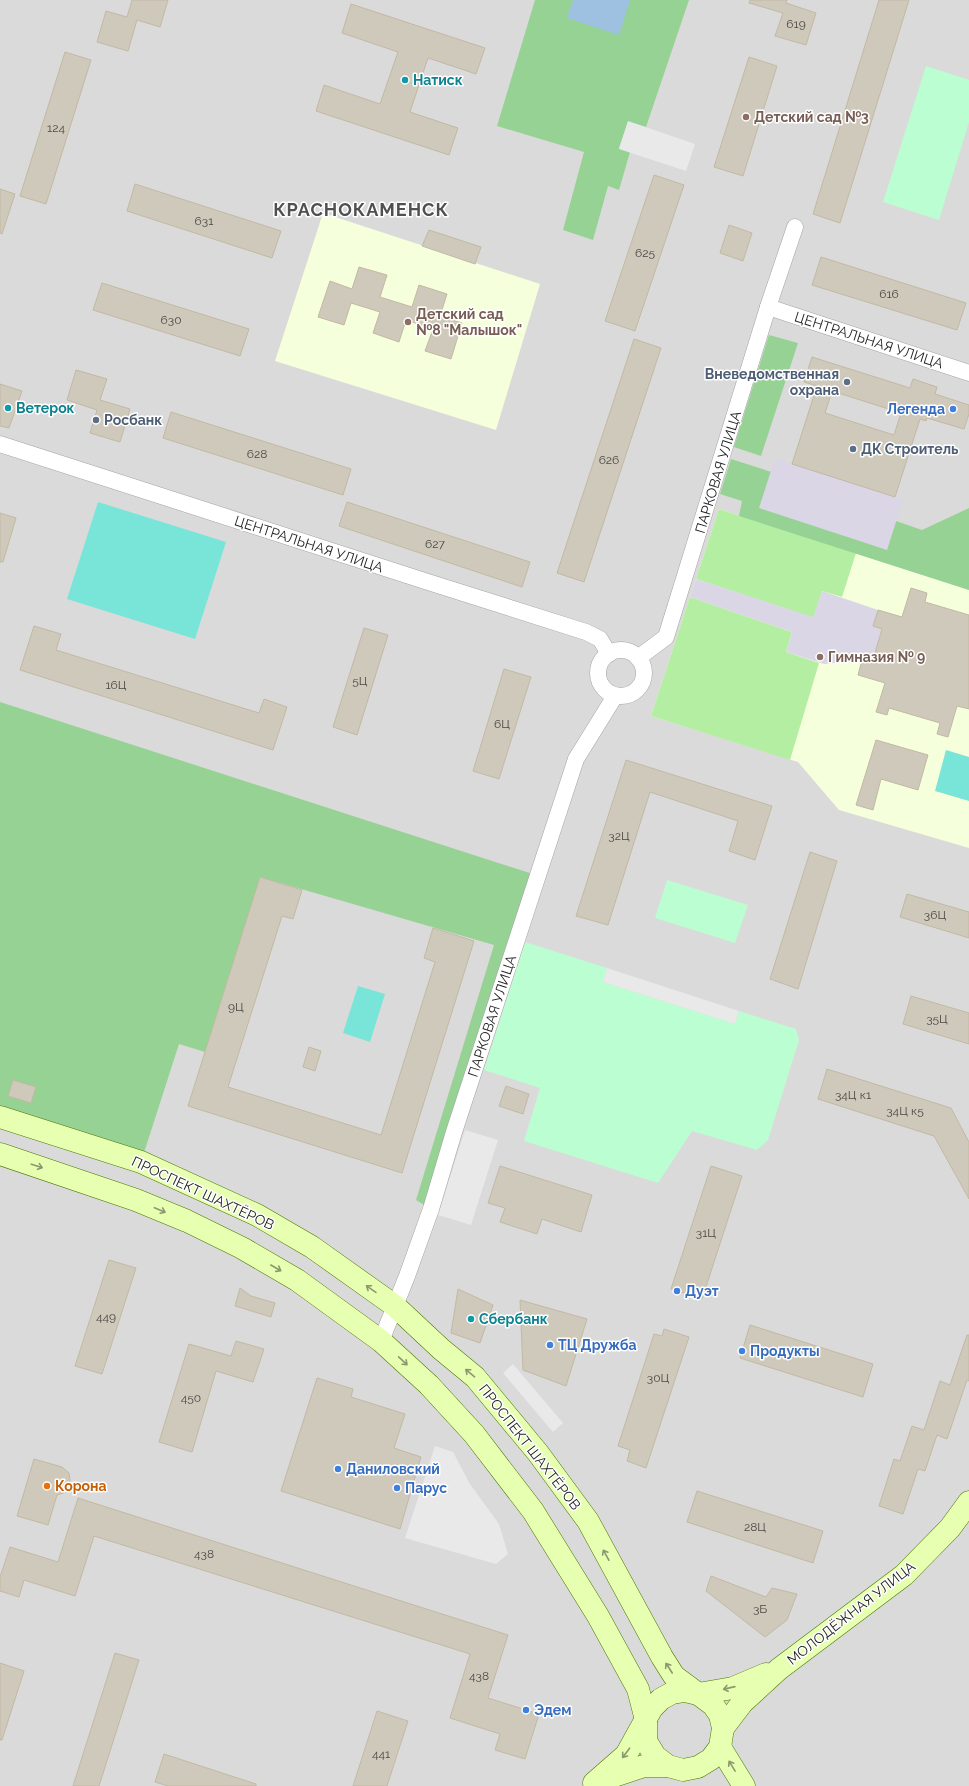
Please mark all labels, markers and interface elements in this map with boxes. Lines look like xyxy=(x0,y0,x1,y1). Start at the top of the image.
house number: 619 xyxy=(786,17,806,31)
place label: Натиск xyxy=(413,72,463,88)
marker: Натиск xyxy=(400,75,410,85)
place label: Детский сад №3 xyxy=(754,109,869,125)
marker: Детский сад №3 xyxy=(741,112,751,122)
house number: 124 xyxy=(47,121,65,135)
district label: КРАСНОКАМЕНСК xyxy=(273,199,449,220)
house number: 631 xyxy=(195,214,213,228)
house number: 625 xyxy=(635,246,655,260)
house number: 616 xyxy=(879,287,899,301)
place label: Детский сад №8 "Малышок" xyxy=(416,306,522,338)
street label: ЦЕНТРАЛЬНАЯ УЛИЦА xyxy=(793,308,946,372)
house number: 630 xyxy=(161,313,182,327)
marker: Детский сад №8 "Малышок" xyxy=(403,317,413,327)
place label: Вневедомственная охрана xyxy=(705,366,839,398)
marker: Вневедомственная охрана xyxy=(842,377,852,387)
place label: Ветерок xyxy=(16,400,75,416)
place label: Легенда xyxy=(887,401,945,417)
marker: Ветерок xyxy=(3,403,13,413)
marker: Легенда xyxy=(948,404,958,414)
street label: ПАРКОВАЯ УЛИЦА xyxy=(692,408,744,535)
place label: Росбанк xyxy=(104,412,162,428)
marker: Росбанк xyxy=(91,415,101,425)
place label: ДК Строитель xyxy=(861,441,959,457)
marker: ДК Строитель xyxy=(848,444,858,454)
house number: 628 xyxy=(247,447,267,461)
house number: 626 xyxy=(599,453,619,467)
street label: ЦЕНТРАЛЬНАЯ УЛИЦА xyxy=(233,512,386,576)
house number: 627 xyxy=(425,537,446,551)
place label: Гимназия № 9 xyxy=(828,649,925,665)
marker: Гимназия № 9 xyxy=(815,652,825,662)
house number: 5Ц xyxy=(352,674,368,688)
house number: 16Ц xyxy=(105,678,127,692)
house number: 6Ц xyxy=(494,717,510,731)
house number: 32Ц xyxy=(608,829,630,843)
house number: 36Ц xyxy=(924,908,946,922)
street label: ПАРКОВАЯ УЛИЦА xyxy=(465,953,519,1079)
house number: 9Ц xyxy=(228,1000,244,1014)
house number: 35Ц xyxy=(926,1012,948,1026)
house number: 34Ц к1 xyxy=(835,1088,871,1102)
house number: 34Ц к5 xyxy=(886,1104,924,1118)
street label: ПРОСПЕКТ ШАХТЁРОВ xyxy=(129,1151,278,1233)
one-way arrow xyxy=(31,1163,43,1171)
one-way arrow xyxy=(153,1206,165,1214)
house number: 31Ц xyxy=(696,1226,716,1240)
one-way arrow xyxy=(270,1264,282,1272)
place label: Дуэт xyxy=(685,1283,719,1299)
one-way arrow xyxy=(365,1284,376,1293)
marker: Дуэт xyxy=(672,1286,682,1296)
house number: 449 xyxy=(96,1310,116,1324)
place label: Сбербанк xyxy=(479,1311,548,1327)
marker: Сбербанк xyxy=(466,1314,476,1324)
place label: ТЦ Дружба xyxy=(558,1337,637,1353)
marker: ТЦ Дружба xyxy=(545,1340,555,1350)
place label: Продукты xyxy=(750,1343,820,1359)
marker: Продукты xyxy=(737,1346,747,1356)
one-way arrow xyxy=(398,1357,408,1366)
one-way arrow xyxy=(464,1368,475,1377)
house number: 30Ц xyxy=(647,1371,669,1385)
street label: ПРОСПЕКТ ШАХТЁРОВ xyxy=(476,1380,586,1513)
house number: 450 xyxy=(181,1391,201,1405)
place label: Даниловский xyxy=(346,1461,440,1477)
marker: Даниловский xyxy=(333,1464,343,1474)
place label: Корона xyxy=(55,1478,106,1494)
place label: Парус xyxy=(405,1480,447,1496)
marker: Корона xyxy=(42,1481,52,1491)
marker: Парус xyxy=(392,1483,402,1493)
house number: 28Ц xyxy=(744,1520,766,1534)
house number: 438 xyxy=(194,1547,214,1561)
one-way arrow xyxy=(602,1549,609,1561)
street label: МОЛОДЁЖНАЯ УЛИЦА xyxy=(783,1556,918,1668)
house number: 3Б xyxy=(753,1602,767,1616)
one-way arrow xyxy=(665,1663,673,1674)
house number: 438 xyxy=(469,1669,489,1683)
one-way arrow xyxy=(723,1685,736,1693)
place label: Эдем xyxy=(534,1702,571,1718)
marker: Эдем xyxy=(521,1705,531,1715)
house number: 441 xyxy=(372,1747,390,1761)
one-way arrow xyxy=(622,1747,630,1758)
one-way arrow xyxy=(728,1761,736,1772)

